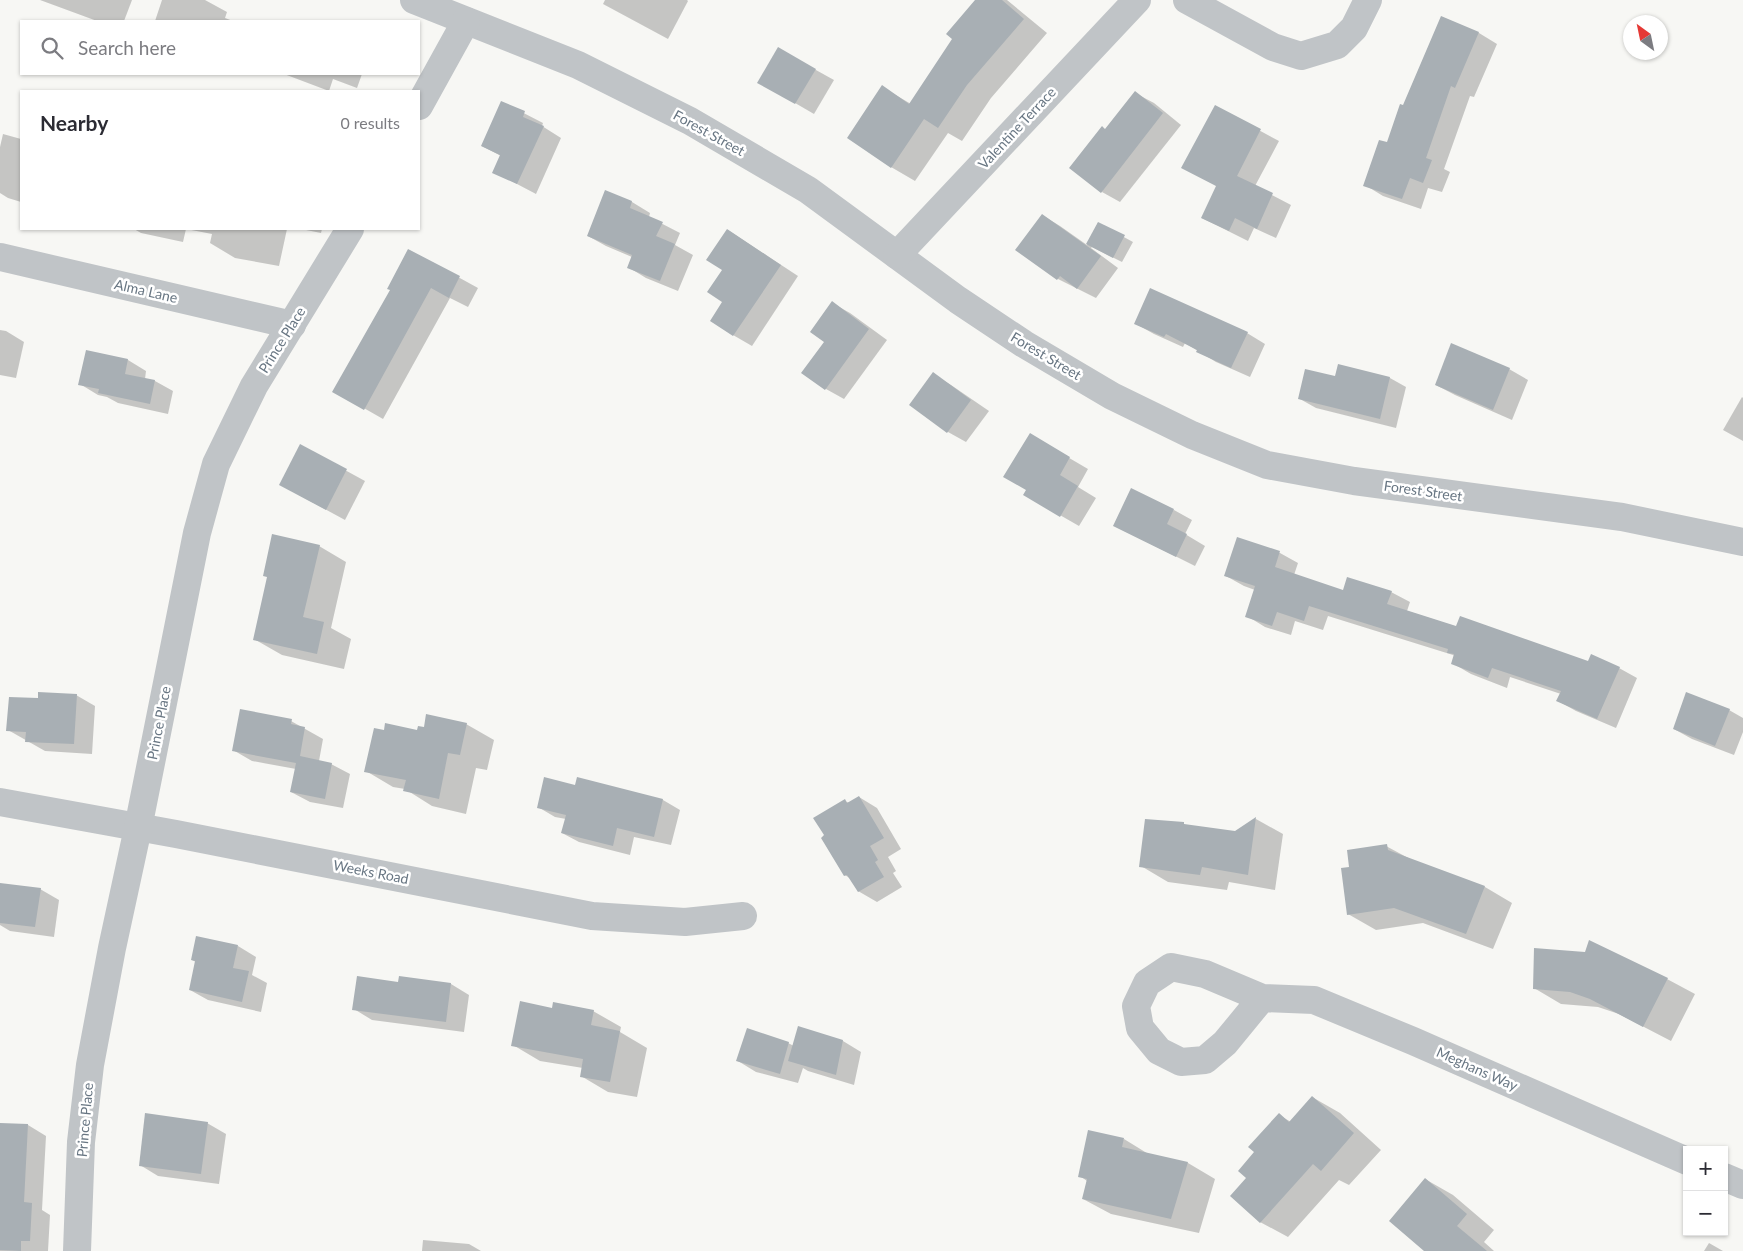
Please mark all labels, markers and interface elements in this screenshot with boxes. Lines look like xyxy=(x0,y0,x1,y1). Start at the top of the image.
north arrow xyxy=(1623,15,1668,60)
search box xyxy=(20,20,420,75)
icon: search xyxy=(38,34,66,62)
text: Search here xyxy=(78,36,176,59)
street label: Valentine Terrace xyxy=(974,83,1059,172)
street label: Forest Street xyxy=(671,106,748,159)
text: Nearby xyxy=(40,110,108,135)
text: 0 results xyxy=(340,113,400,132)
street label: Alma Lane xyxy=(113,275,179,306)
street label: Prince Place xyxy=(255,304,309,376)
street label: Forest Street xyxy=(1008,328,1084,383)
street label: Forest Street xyxy=(1383,477,1463,504)
street label: Prince Place xyxy=(143,685,174,761)
street label: Weeks Road xyxy=(332,856,410,887)
street label: Meghans Way xyxy=(1434,1043,1521,1094)
street label: Prince Place xyxy=(73,1082,96,1158)
map controls xyxy=(1683,1146,1728,1236)
button: + xyxy=(1683,1146,1728,1191)
button: − xyxy=(1683,1191,1728,1236)

